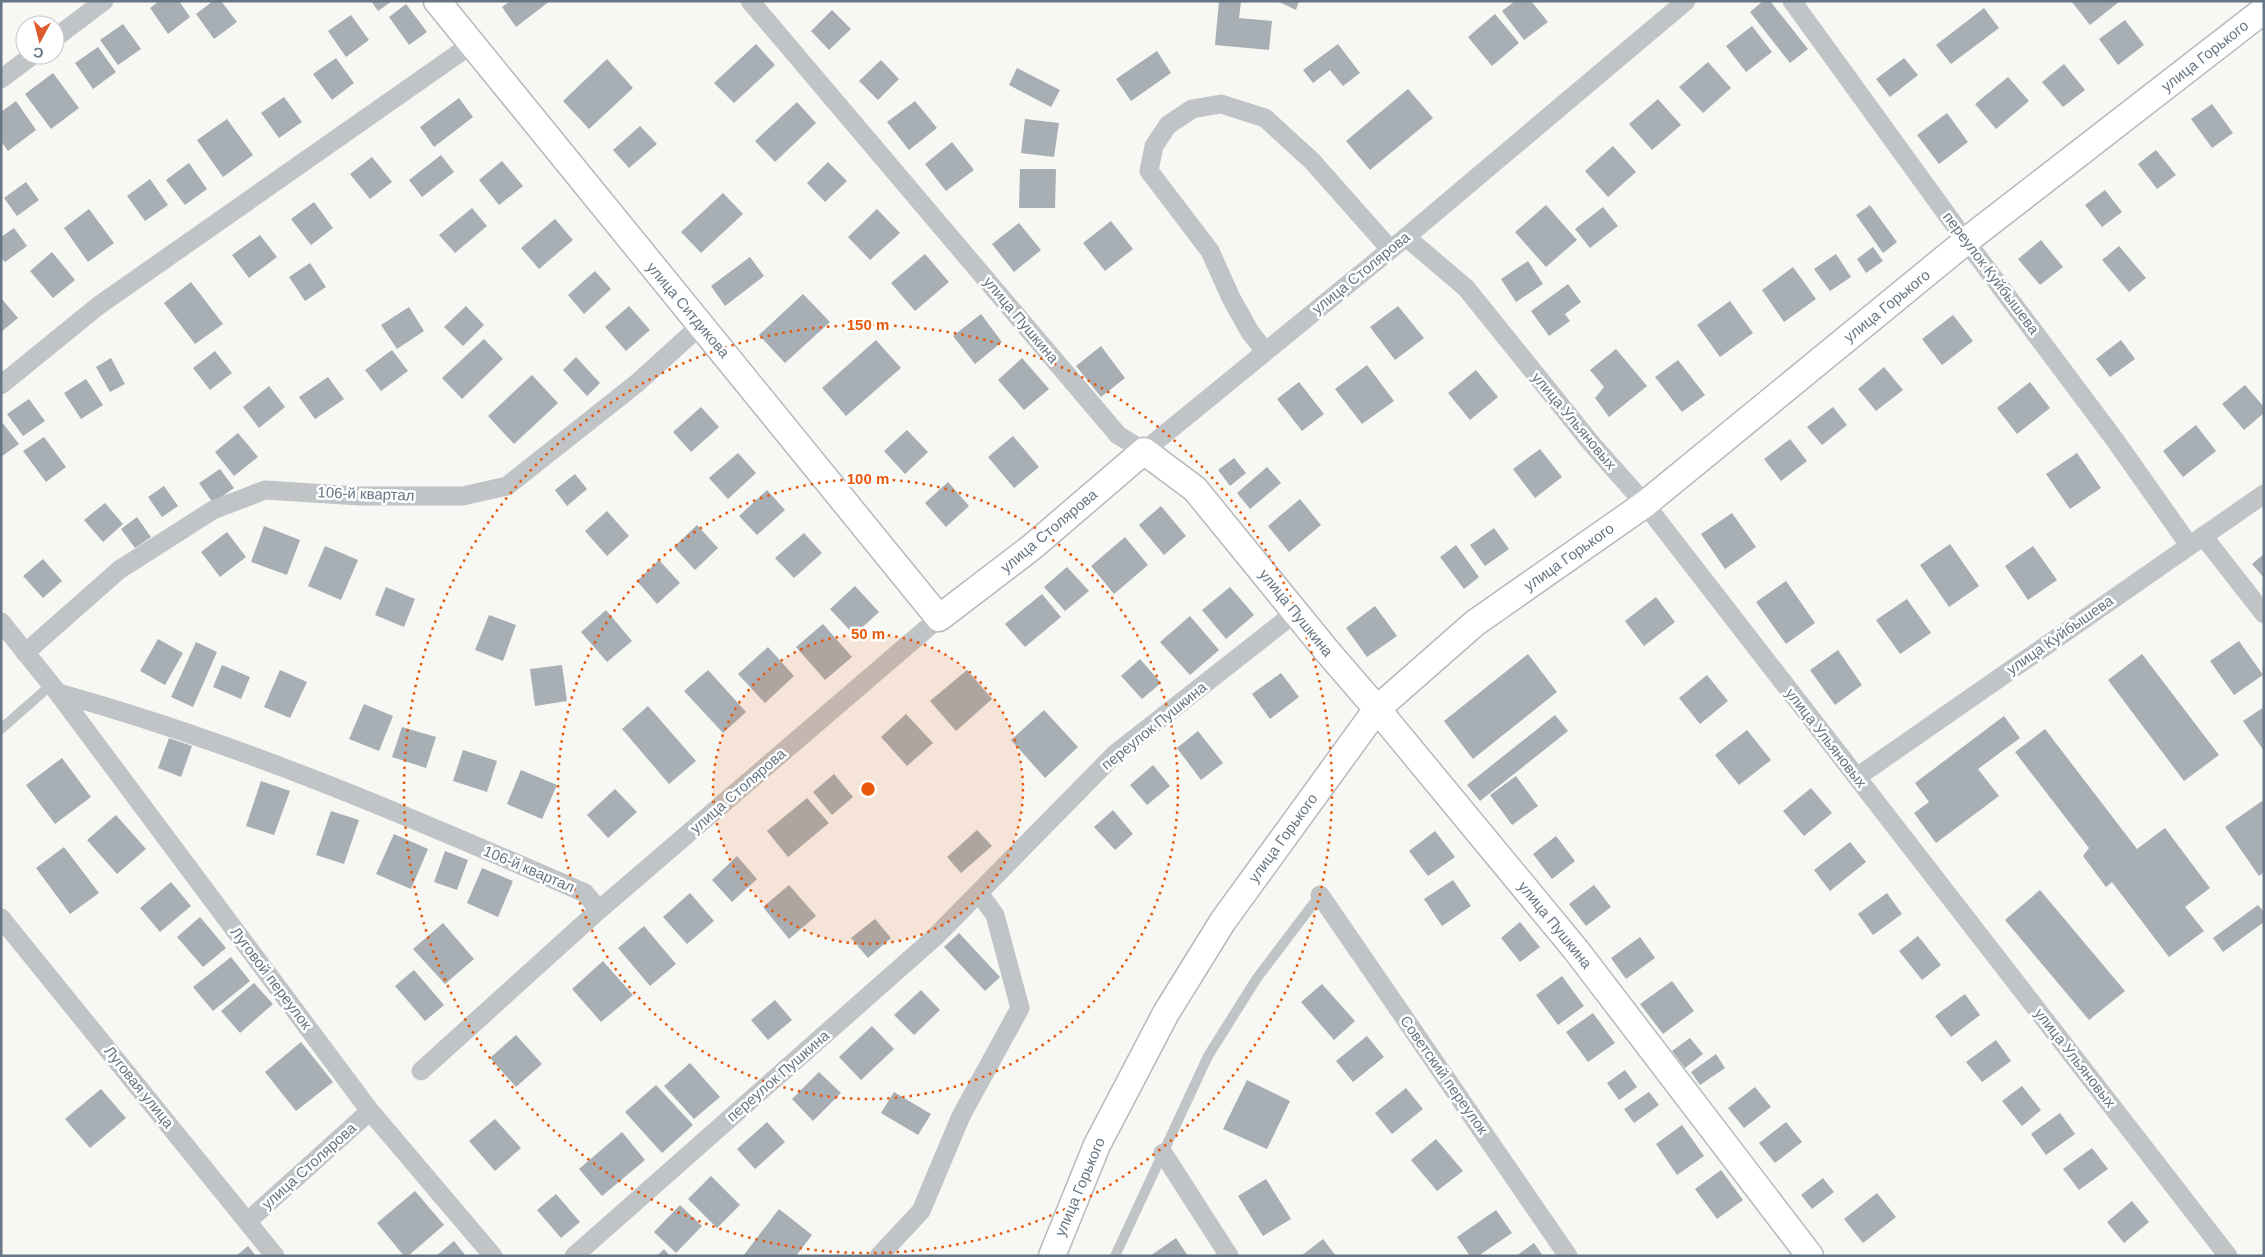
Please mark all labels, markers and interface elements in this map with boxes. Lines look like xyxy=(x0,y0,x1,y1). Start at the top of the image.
north arrow xyxy=(15,15,65,65)
street label: улица Горького xyxy=(2158,16,2252,95)
text: С xyxy=(32,44,44,61)
street label: переулок Куйбышева xyxy=(1940,208,2043,338)
street label: улица Столярова xyxy=(1308,228,1413,317)
street label: улица Ситдикова xyxy=(644,259,734,361)
street label: улица Горького xyxy=(1840,266,1933,345)
street label: улица Пушкина xyxy=(980,273,1063,367)
text: 150 m xyxy=(847,316,889,333)
street label: улица Ульяновых xyxy=(1529,369,1620,473)
text: 100 m xyxy=(847,470,889,487)
street label: 106-й квартал xyxy=(317,483,415,504)
street label: улица Столярова xyxy=(997,485,1101,576)
street label: улица Горького xyxy=(1521,519,1617,594)
street label: улица Пушкина xyxy=(1256,566,1337,660)
street label: улица Куйбышева xyxy=(2003,591,2117,678)
text: 50 m xyxy=(851,625,885,642)
street label: переулок Пушкина xyxy=(1098,678,1210,773)
street label: улица Ульяновых xyxy=(1782,685,1871,791)
street label: улица Столярова xyxy=(687,744,789,837)
centre of rings xyxy=(859,780,877,798)
street label: улица Горького xyxy=(1245,790,1321,885)
street label: 106-й квартал xyxy=(481,842,577,895)
street label: улица Пушкина xyxy=(1515,878,1596,972)
street label: Луговой переулок xyxy=(227,923,316,1033)
street label: улица Ульяновых xyxy=(2031,1005,2120,1111)
street label: Советский переулок xyxy=(1397,1012,1492,1137)
street label: переулок Пушкина xyxy=(723,1026,833,1125)
street label: Луговая улица xyxy=(101,1042,178,1132)
street label: улица Столярова xyxy=(258,1119,360,1212)
street label: улица Горького xyxy=(1051,1135,1108,1239)

